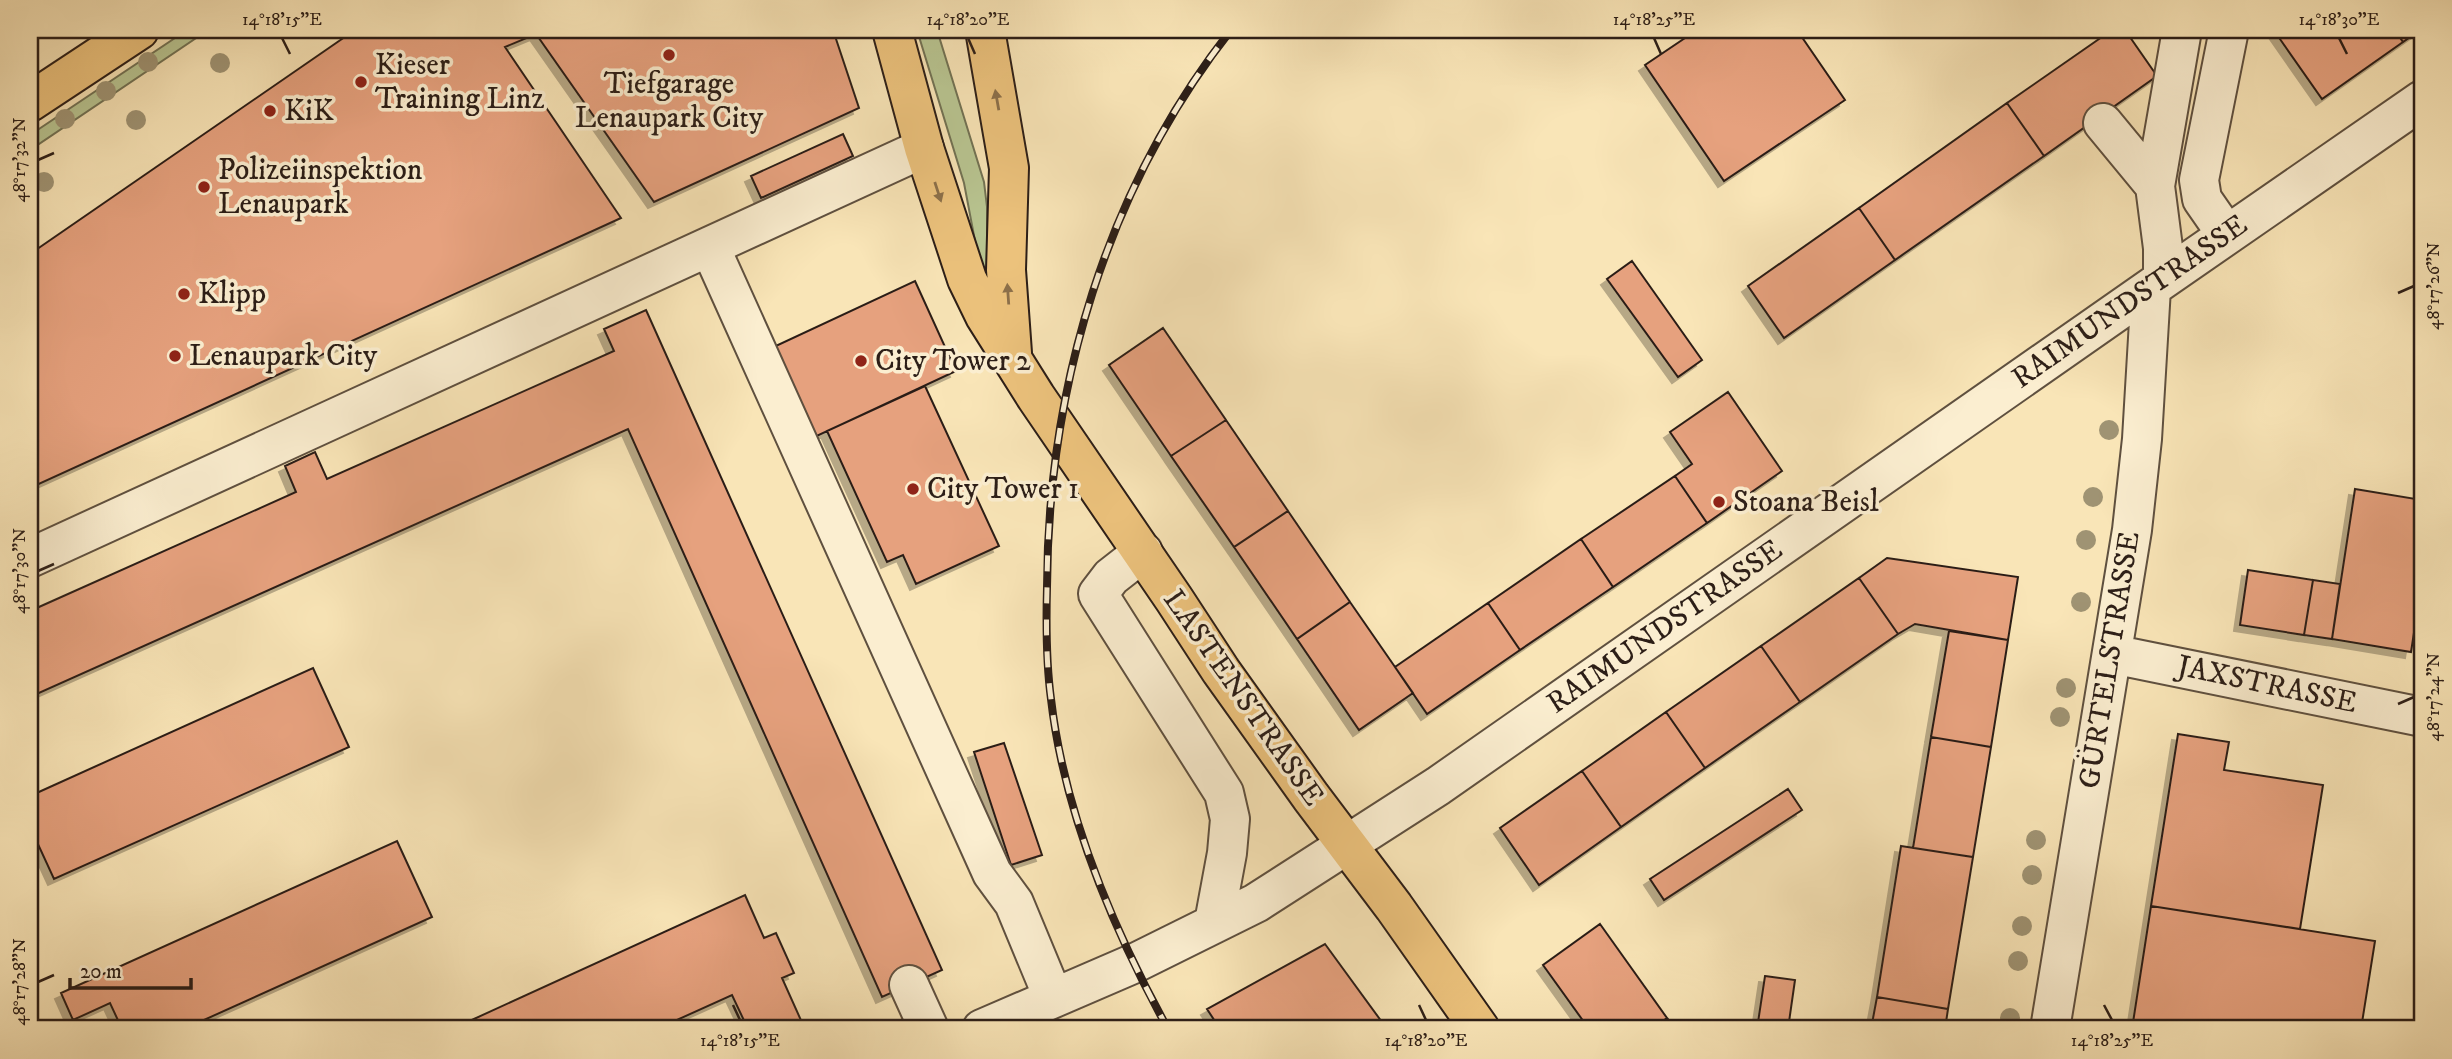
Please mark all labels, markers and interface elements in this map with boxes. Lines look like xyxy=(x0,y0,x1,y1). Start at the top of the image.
text: 14°18'15"E xyxy=(242,9,322,31)
text: 14°18'20"E xyxy=(926,9,1010,31)
text: 14°18'25"E xyxy=(1613,9,1695,31)
text: 14°18'30"E xyxy=(2298,9,2380,31)
place label: Kieser Training Linz xyxy=(375,47,544,118)
marker: Tiefgarage Lenaupark City xyxy=(661,47,677,63)
place label: Tiefgarage Lenaupark City xyxy=(575,66,764,137)
marker: Kieser Training Linz xyxy=(353,74,369,90)
one-way arrow xyxy=(991,89,1002,111)
place label: KiK xyxy=(284,93,334,130)
marker: KiK xyxy=(262,103,278,119)
text: 48°17'32"N xyxy=(9,117,31,203)
place label: Polizeiinspektion Lenaupark xyxy=(218,152,423,223)
marker: Polizeiinspektion Lenaupark xyxy=(196,179,212,195)
one-way arrow xyxy=(934,181,944,202)
street label: RAIMUNDSTRASSE xyxy=(2005,207,2255,397)
text: 48°17'26"N xyxy=(2423,242,2445,330)
place label: Klipp xyxy=(198,276,266,313)
one-way arrow xyxy=(1002,283,1013,305)
marker: Klipp xyxy=(176,286,192,302)
place label: Lenaupark City xyxy=(189,338,378,375)
place label: City Tower 2 xyxy=(875,343,1031,380)
marker: Lenaupark City xyxy=(167,348,183,364)
marker: City Tower 2 xyxy=(853,353,869,369)
place label: City Tower 1 xyxy=(927,471,1079,508)
marker: City Tower 1 xyxy=(905,481,921,497)
place label: Stoana Beisl xyxy=(1733,484,1879,521)
marker: Stoana Beisl xyxy=(1711,494,1727,510)
text: 48°17'30"N xyxy=(9,528,31,614)
street label: GÜRTELSTRASSE xyxy=(2069,528,2149,791)
street label: RAIMUNDSTRASSE xyxy=(1540,532,1790,722)
street label: LASTENSTRASSE xyxy=(1155,583,1331,813)
street label: JAXSTRASSE xyxy=(2171,647,2360,722)
text: 48°17'24"N xyxy=(2423,652,2445,741)
text: 48°17'28"N xyxy=(9,938,31,1026)
scale bar xyxy=(70,947,191,991)
text: 20 m xyxy=(80,959,122,985)
text: 14°18'15"E xyxy=(700,1030,780,1052)
text: 14°18'20"E xyxy=(1384,1030,1468,1052)
text: 14°18'25"E xyxy=(2071,1030,2153,1052)

